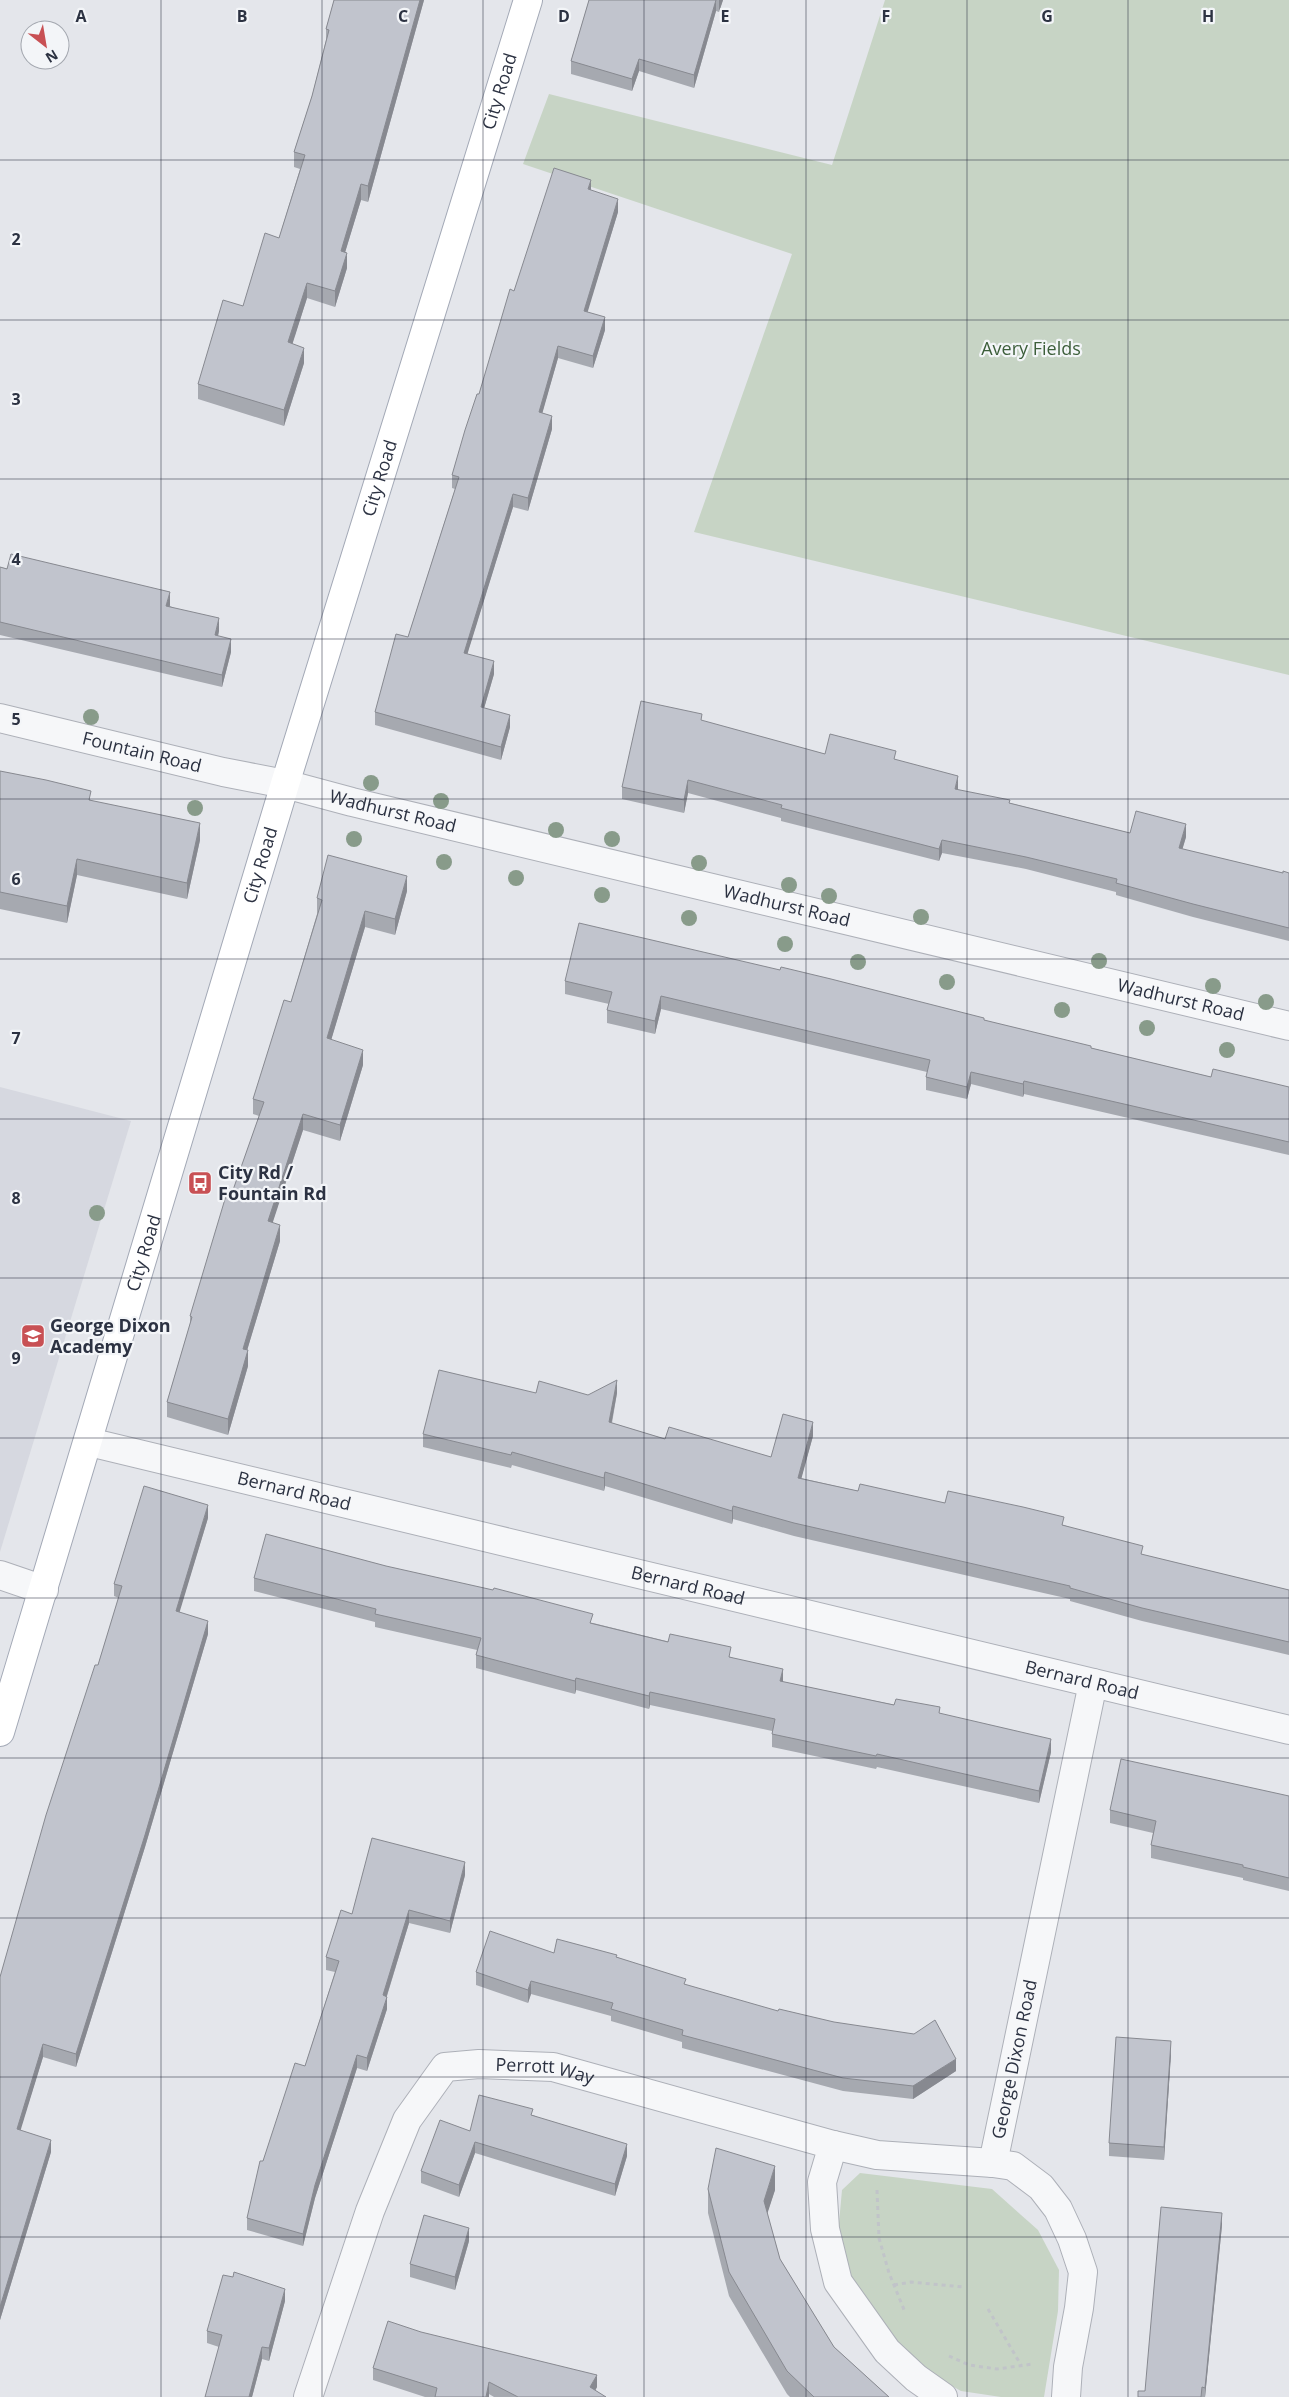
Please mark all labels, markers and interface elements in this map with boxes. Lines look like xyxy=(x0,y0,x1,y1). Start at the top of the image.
text: A xyxy=(75,5,87,27)
text: B xyxy=(237,5,247,27)
text: C xyxy=(398,5,408,27)
text: D xyxy=(558,5,570,27)
text: E xyxy=(721,5,730,27)
text: F xyxy=(882,5,890,27)
text: G xyxy=(1041,5,1053,27)
text: H xyxy=(1202,5,1214,27)
north arrow xyxy=(20,20,70,70)
text: N xyxy=(42,45,62,68)
street label: City Road xyxy=(476,50,522,132)
text: 2 xyxy=(11,228,21,250)
park label: Avery Fields xyxy=(981,336,1081,360)
text: 3 xyxy=(11,388,21,410)
street label: City Road xyxy=(356,437,402,519)
text: 4 xyxy=(11,548,21,570)
text: 5 xyxy=(11,708,21,730)
street label: Fountain Road xyxy=(80,725,204,777)
street label: Wadhurst Road xyxy=(327,784,459,838)
street label: City Road xyxy=(237,824,282,906)
text: 6 xyxy=(11,868,21,890)
street label: Wadhurst Road xyxy=(721,878,853,932)
street label: Wadhurst Road xyxy=(1115,972,1247,1026)
text: 7 xyxy=(11,1027,21,1049)
place label: City Rd / Fountain Rd xyxy=(218,1160,327,1205)
bus stop icon: City Rd / Fountain Rd xyxy=(187,1170,213,1196)
text: 8 xyxy=(11,1187,21,1209)
street label: City Road xyxy=(120,1212,166,1294)
place label: George Dixon Academy xyxy=(50,1313,171,1358)
school or university icon: George Dixon Academy xyxy=(20,1323,46,1349)
text: 9 xyxy=(11,1347,21,1369)
street label: Bernard Road xyxy=(235,1465,354,1515)
street label: Bernard Road xyxy=(629,1560,748,1610)
street label: Bernard Road xyxy=(1023,1654,1141,1705)
street label: George Dixon Road xyxy=(985,1977,1042,2141)
street label: Perrott Way xyxy=(495,2052,598,2089)

